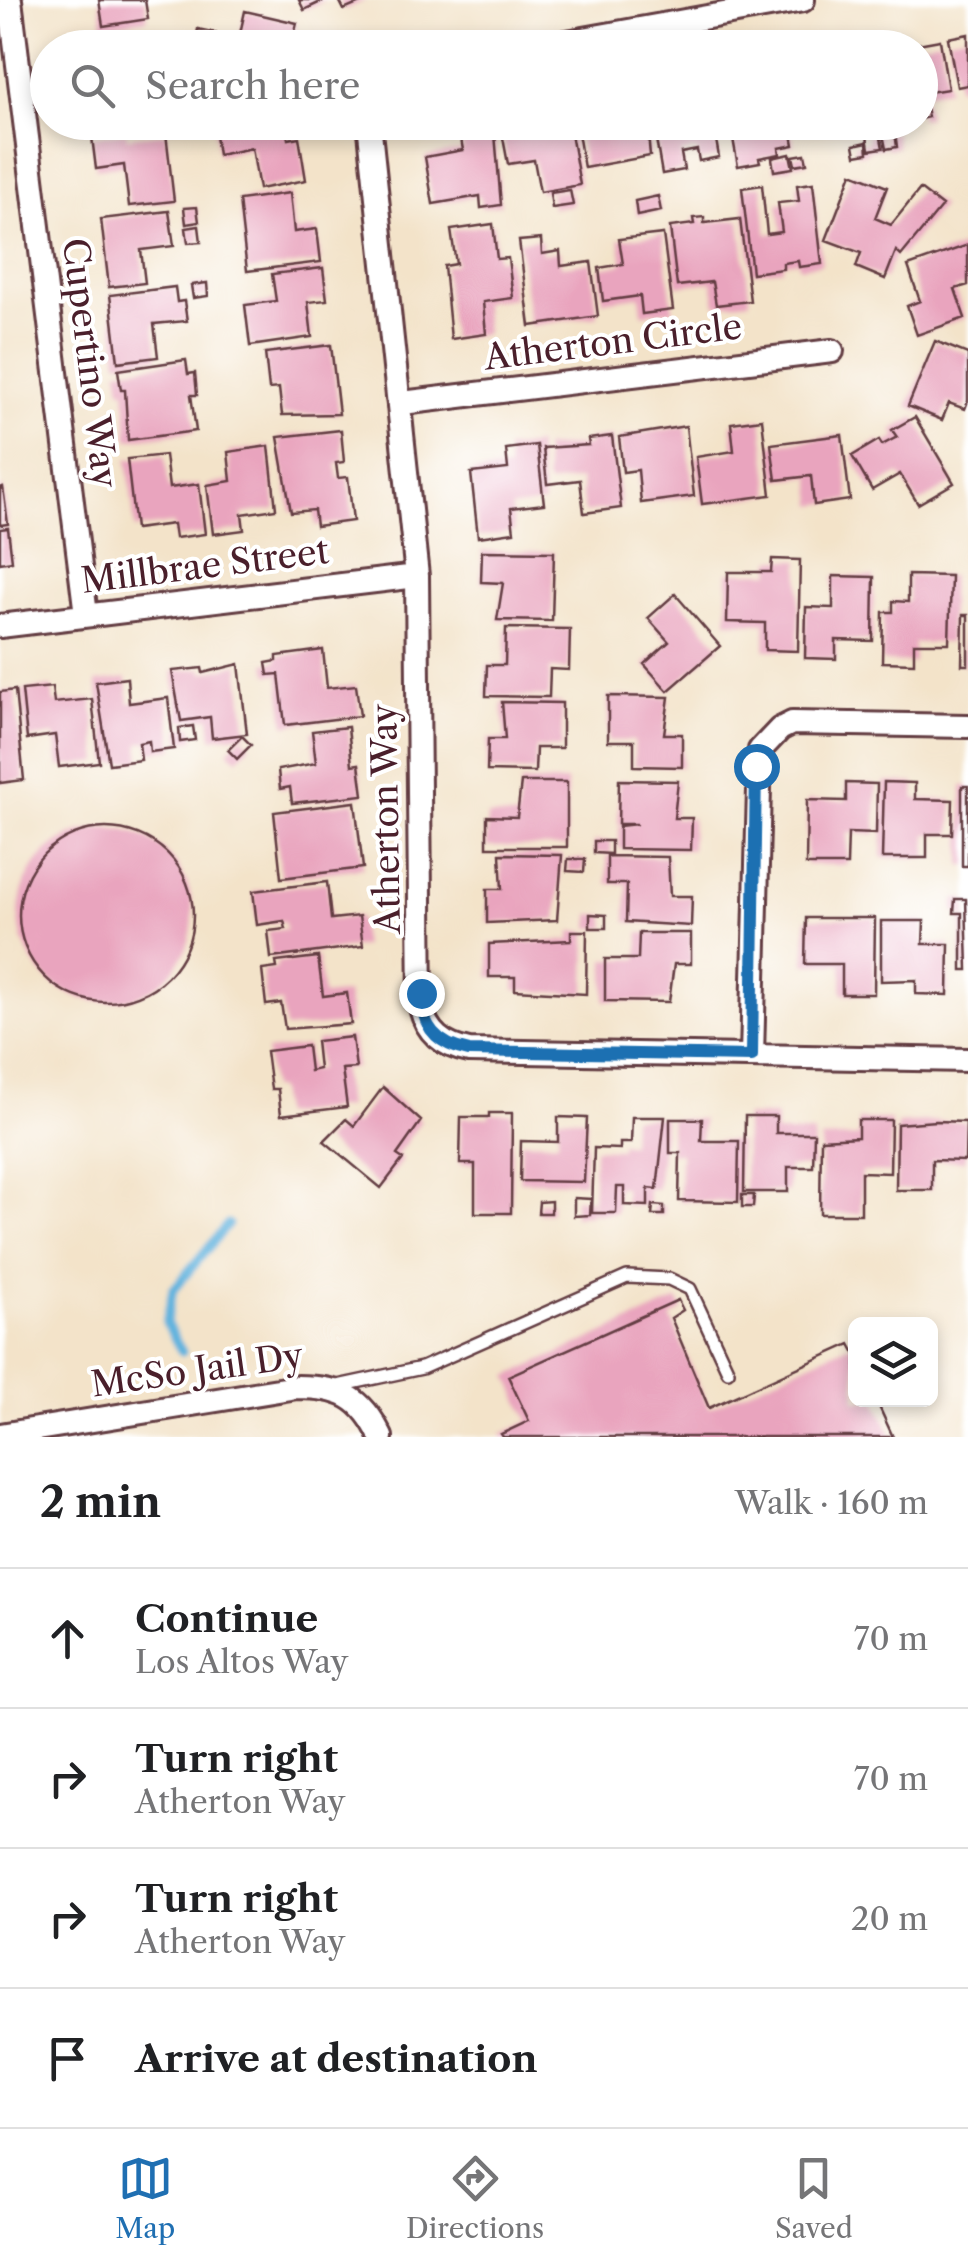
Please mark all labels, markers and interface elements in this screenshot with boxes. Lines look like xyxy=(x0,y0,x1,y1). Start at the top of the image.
search box xyxy=(30,30,938,140)
icon: search xyxy=(65,58,120,113)
text: Search here xyxy=(145,62,360,109)
street label: Cupertino Way xyxy=(54,236,127,491)
street label: Atherton Circle xyxy=(481,304,744,379)
street label: Millbrae Street xyxy=(79,529,332,602)
street label: Atherton Way xyxy=(362,703,409,935)
route start xyxy=(734,744,780,790)
route end xyxy=(399,971,445,1017)
map controls xyxy=(848,1317,938,1407)
button: layers xyxy=(848,1317,938,1407)
street label: McSo Jail Dy xyxy=(88,1333,306,1406)
text: 2 min xyxy=(40,1476,161,1528)
text: Walk · 160 m xyxy=(735,1483,928,1522)
text: Continue xyxy=(135,1595,318,1642)
icon: ahead xyxy=(40,1611,95,1666)
text: 70 m xyxy=(854,1619,928,1658)
text: Los Altos Way xyxy=(135,1642,348,1681)
text: Turn right xyxy=(135,1735,338,1782)
icon: right xyxy=(40,1751,95,1806)
text: 70 m xyxy=(854,1759,928,1798)
text: Atherton Way xyxy=(135,1782,345,1821)
text: Turn right xyxy=(135,1875,338,1922)
icon: right xyxy=(40,1891,95,1946)
text: 20 m xyxy=(851,1899,928,1938)
text: Atherton Way xyxy=(135,1922,345,1961)
icon: arrive xyxy=(40,2031,95,2086)
text: Arrive at destination xyxy=(135,2035,538,2082)
tab: Map xyxy=(115,2151,175,2245)
tab: Directions xyxy=(406,2151,544,2245)
tab: Saved xyxy=(775,2151,853,2245)

